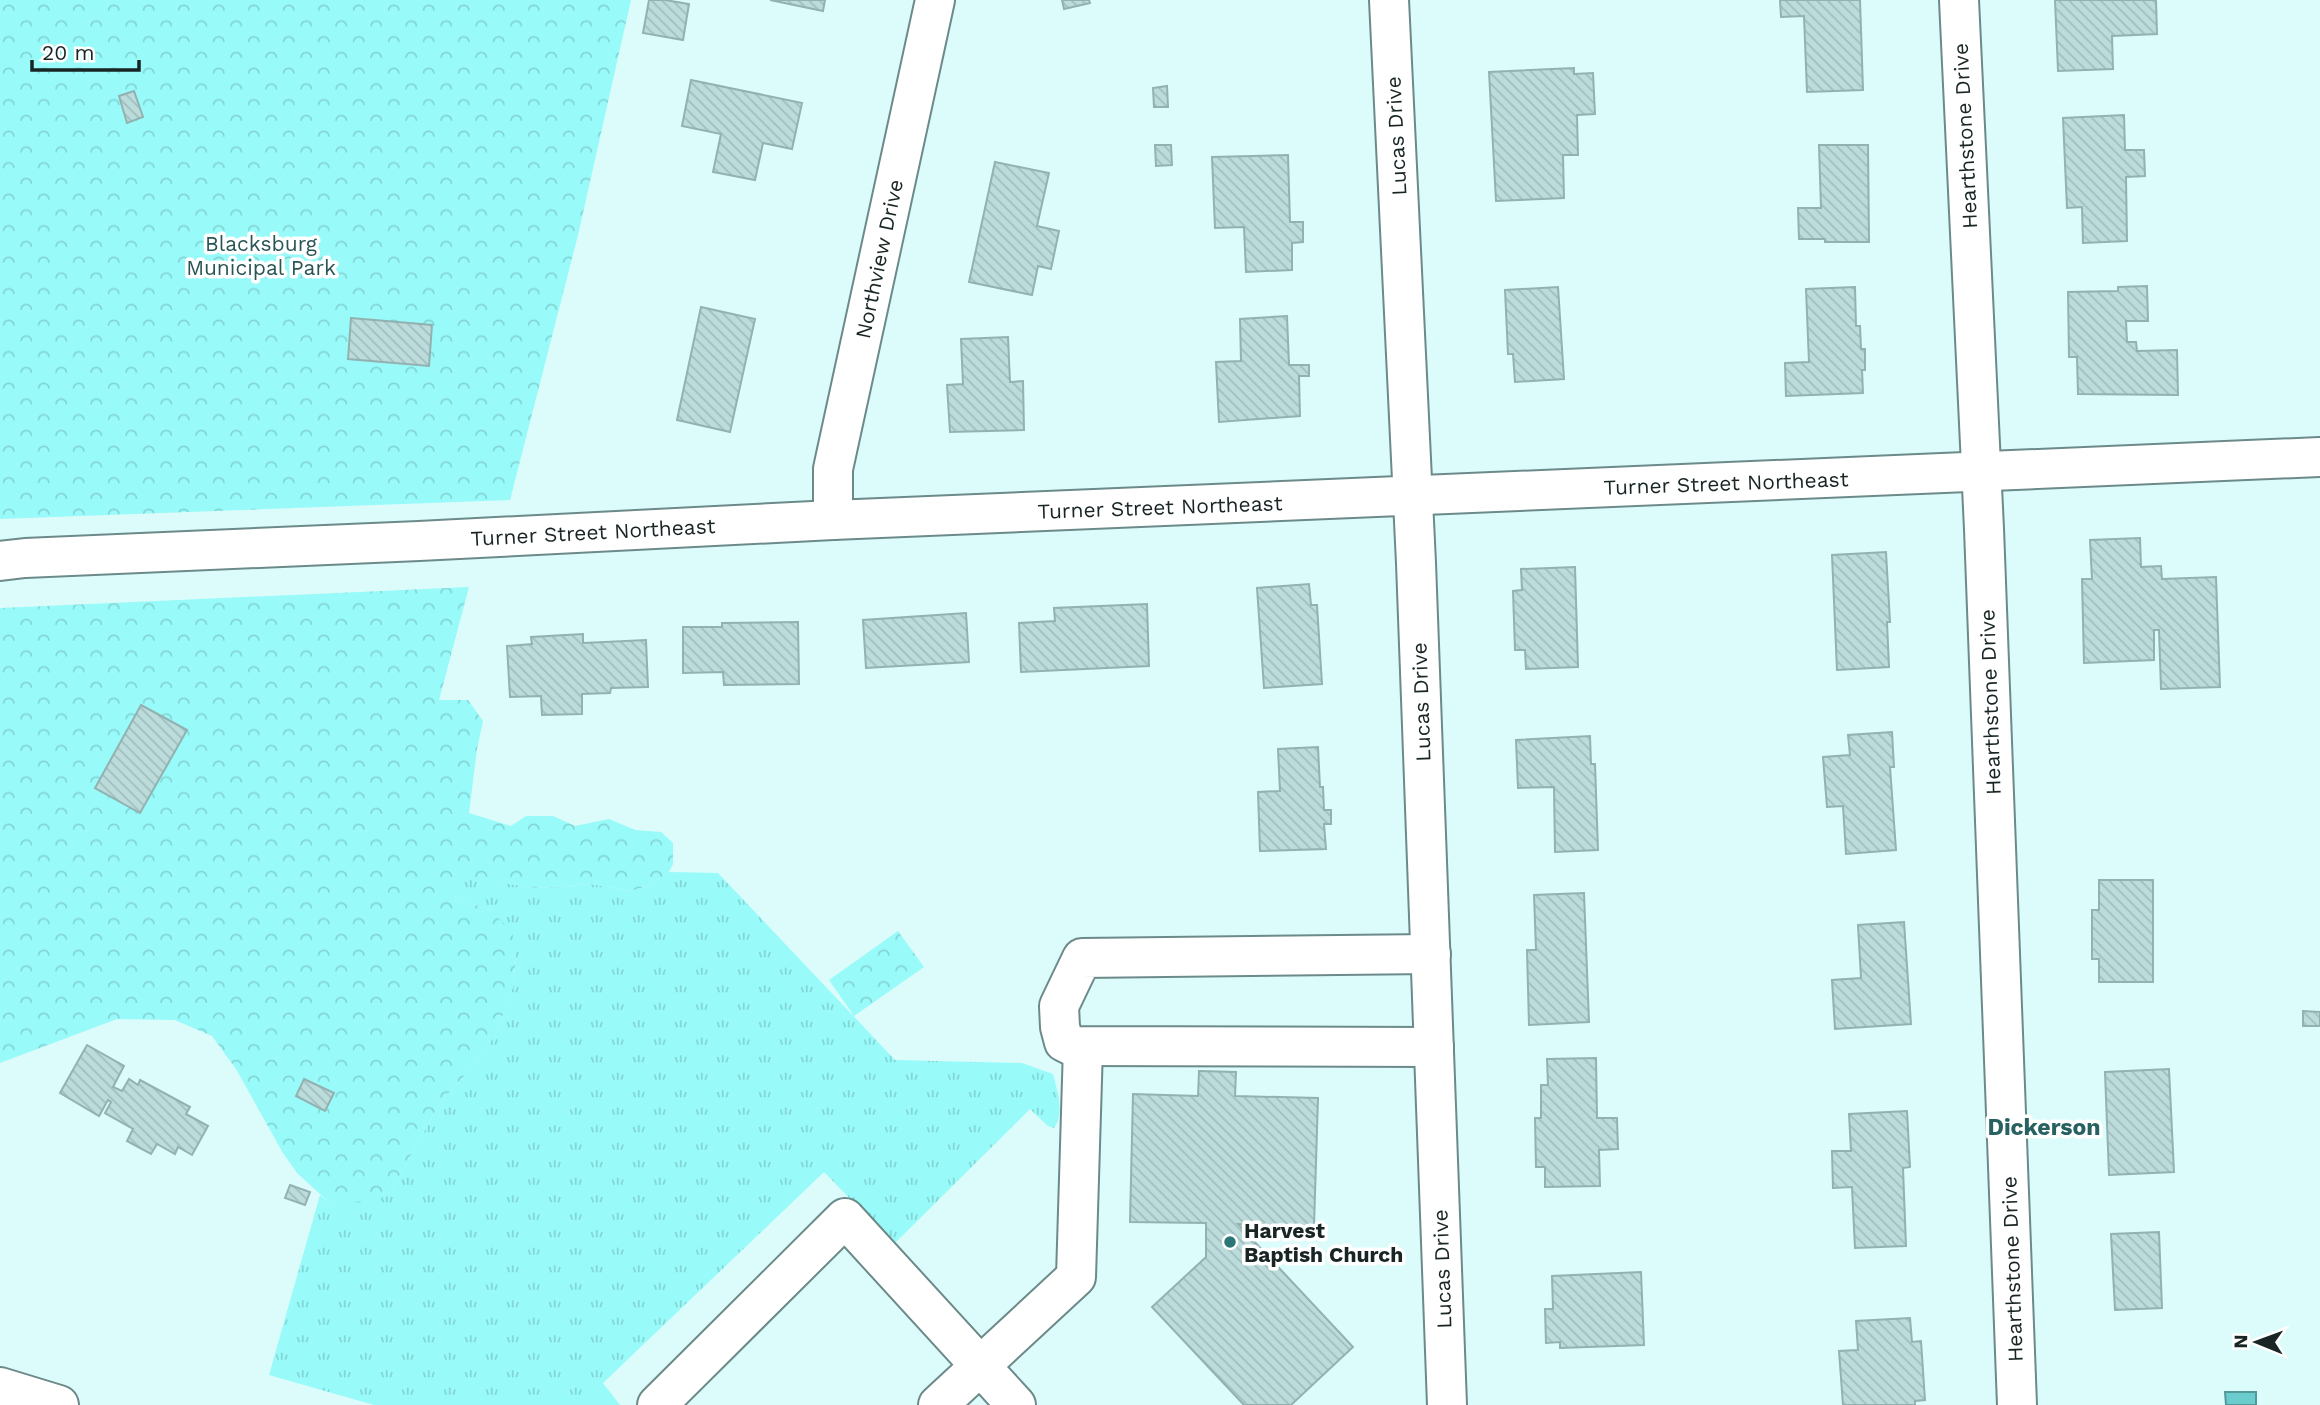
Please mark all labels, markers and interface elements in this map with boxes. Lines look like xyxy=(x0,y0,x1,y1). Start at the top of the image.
scale bar xyxy=(32,28,138,72)
text: 20 m xyxy=(42,40,94,65)
street label: Hearthstone Drive xyxy=(1948,42,1982,230)
street label: Lucas Drive xyxy=(1380,76,1412,196)
street label: Northview Drive xyxy=(850,177,908,341)
park label: Blacksburg Municipal Park xyxy=(186,231,336,280)
street label: Turner Street Northeast xyxy=(1603,466,1849,500)
street label: Turner Street Northeast xyxy=(1037,490,1283,524)
street label: Turner Street Northeast xyxy=(470,513,716,551)
street label: Hearthstone Drive xyxy=(1974,609,2006,795)
street label: Lucas Drive xyxy=(1406,642,1436,762)
district label: Dickerson xyxy=(1987,1114,2101,1141)
street label: Hearthstone Drive xyxy=(1996,1176,2028,1362)
street label: Lucas Drive xyxy=(1427,1209,1457,1329)
place label: Harvest Baptish Church xyxy=(1244,1218,1403,1267)
marker: Harvest Baptish Church xyxy=(1222,1234,1238,1250)
north arrow xyxy=(2222,1307,2292,1377)
text: N xyxy=(2229,1334,2252,1349)

